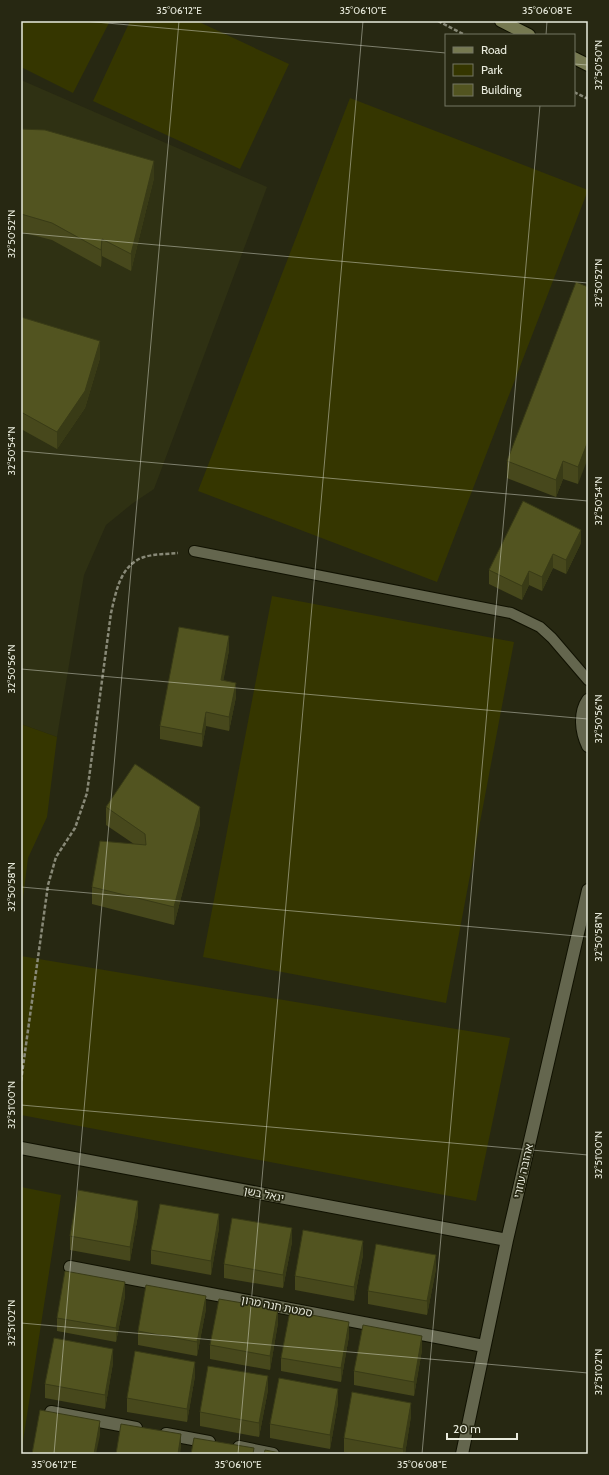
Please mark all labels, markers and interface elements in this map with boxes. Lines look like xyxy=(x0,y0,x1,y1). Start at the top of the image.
text: 35°06'12"E xyxy=(156,4,202,17)
text: 35°06'10"E xyxy=(339,4,387,17)
text: 35°06'08"E xyxy=(522,4,572,17)
legend xyxy=(445,34,575,106)
text: 32°50'50"N xyxy=(592,40,605,90)
text: Road xyxy=(481,42,507,57)
text: Park xyxy=(481,62,503,77)
text: Building xyxy=(481,82,523,97)
text: 32°50'52"N xyxy=(5,210,18,258)
text: 32°50'52"N xyxy=(592,259,605,307)
text: 32°50'54"N xyxy=(5,426,18,476)
text: 32°50'54"N xyxy=(592,476,605,526)
text: 32°50'56"N xyxy=(5,644,18,694)
text: 32°50'56"N xyxy=(592,694,605,744)
text: 32°50'58"N xyxy=(5,862,18,912)
text: 32°50'58"N xyxy=(592,912,605,962)
text: 32°51'00"N xyxy=(5,1081,18,1129)
text: 32°51'00"N xyxy=(592,1131,605,1179)
street label: אהובה עוזרי xyxy=(510,1142,536,1199)
street label: יגאל בשן xyxy=(243,1183,285,1205)
street label: סמטת חנה מרון xyxy=(240,1292,314,1320)
text: 32°51'02"N xyxy=(5,1300,18,1346)
text: 32°51'02"N xyxy=(592,1349,605,1395)
scale bar xyxy=(447,1415,517,1441)
text: 20 m xyxy=(453,1421,481,1436)
text: 35°06'12"E xyxy=(31,1458,77,1471)
text: 35°06'10"E xyxy=(214,1458,262,1471)
text: 35°06'08"E xyxy=(397,1458,447,1471)

